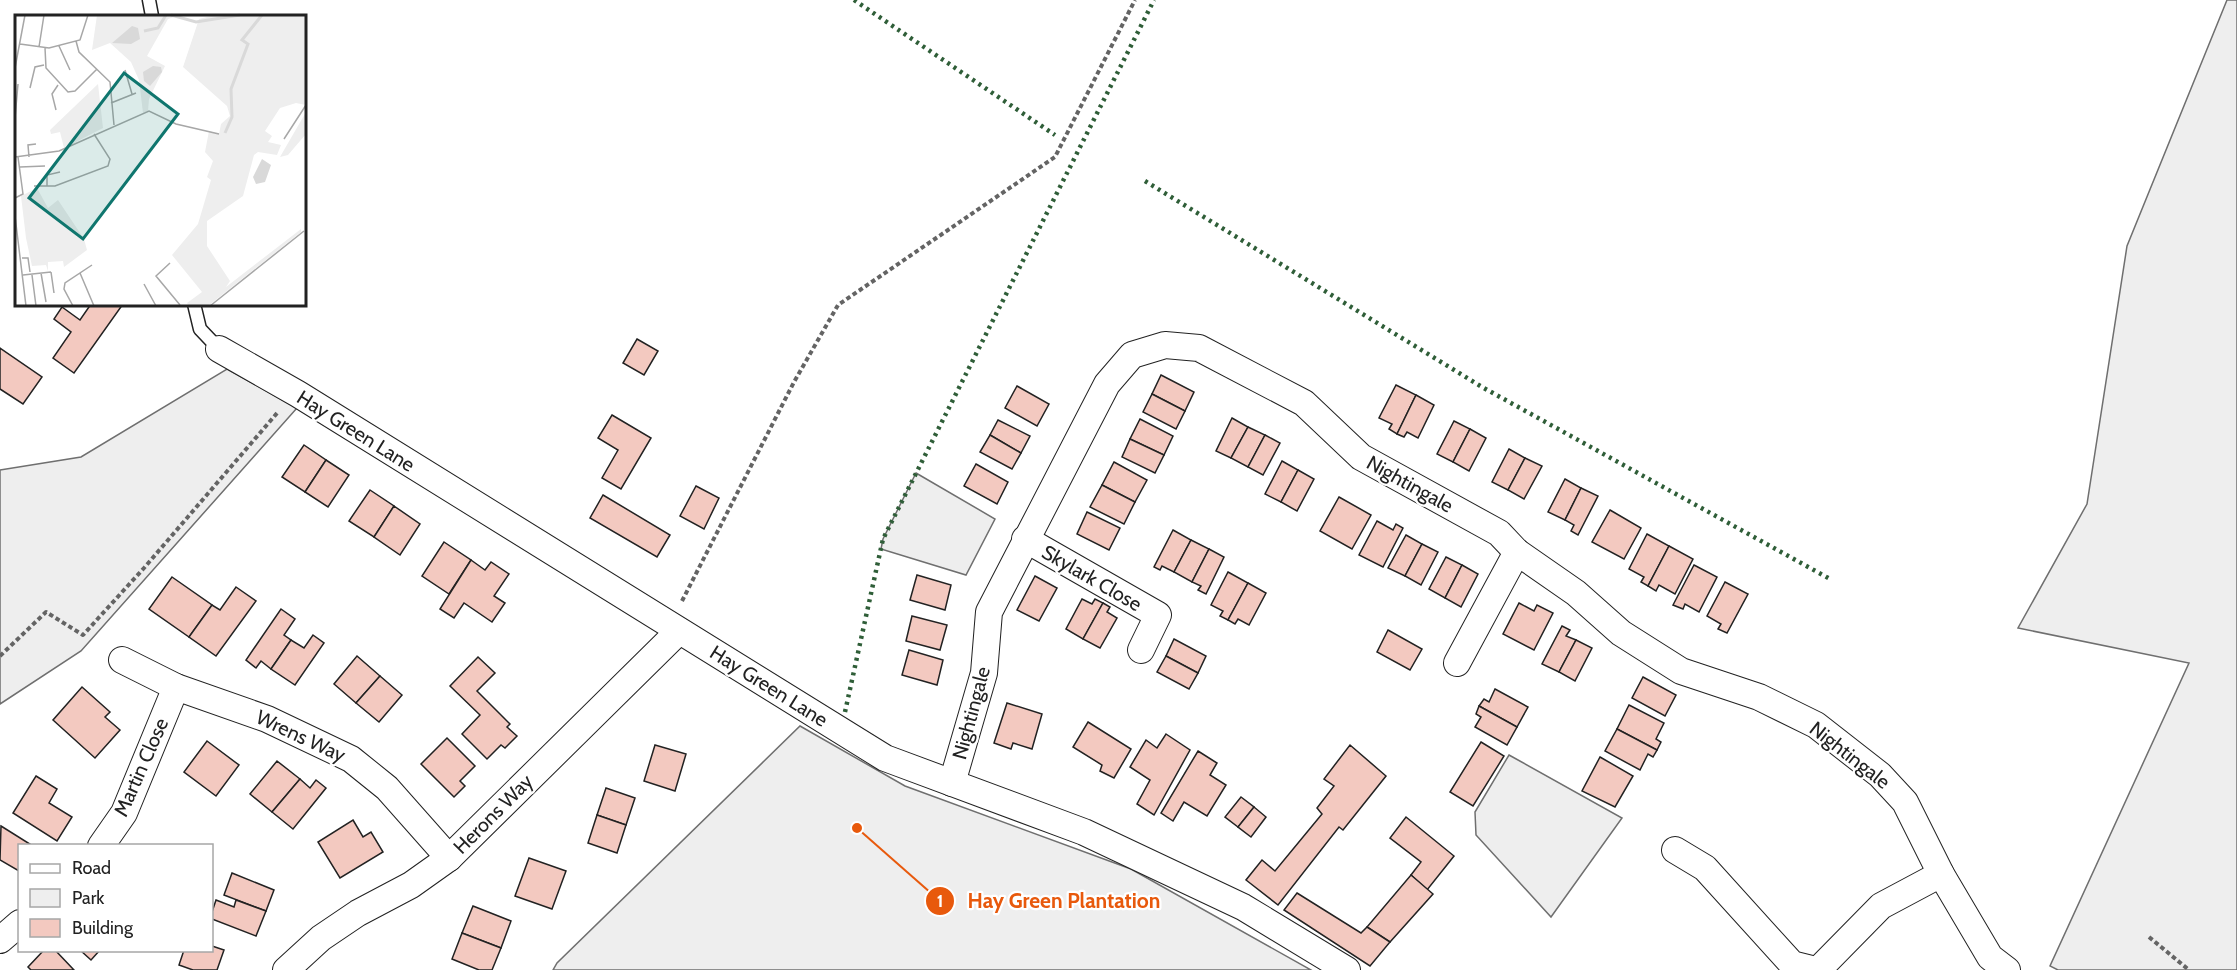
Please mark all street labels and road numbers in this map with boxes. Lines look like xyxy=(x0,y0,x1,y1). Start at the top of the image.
street label: Hay Green Lane xyxy=(293,385,419,477)
street label: Nightingale xyxy=(1362,450,1458,518)
street label: Skylark Close xyxy=(1038,540,1146,616)
street label: Hay Green Lane xyxy=(706,640,832,732)
street label: Nightingale xyxy=(947,664,995,762)
street label: Wrens Way xyxy=(252,705,350,767)
street label: Martin Close xyxy=(109,714,173,820)
street label: Nightingale xyxy=(1805,716,1895,794)
street label: Herons Way xyxy=(448,769,538,859)

